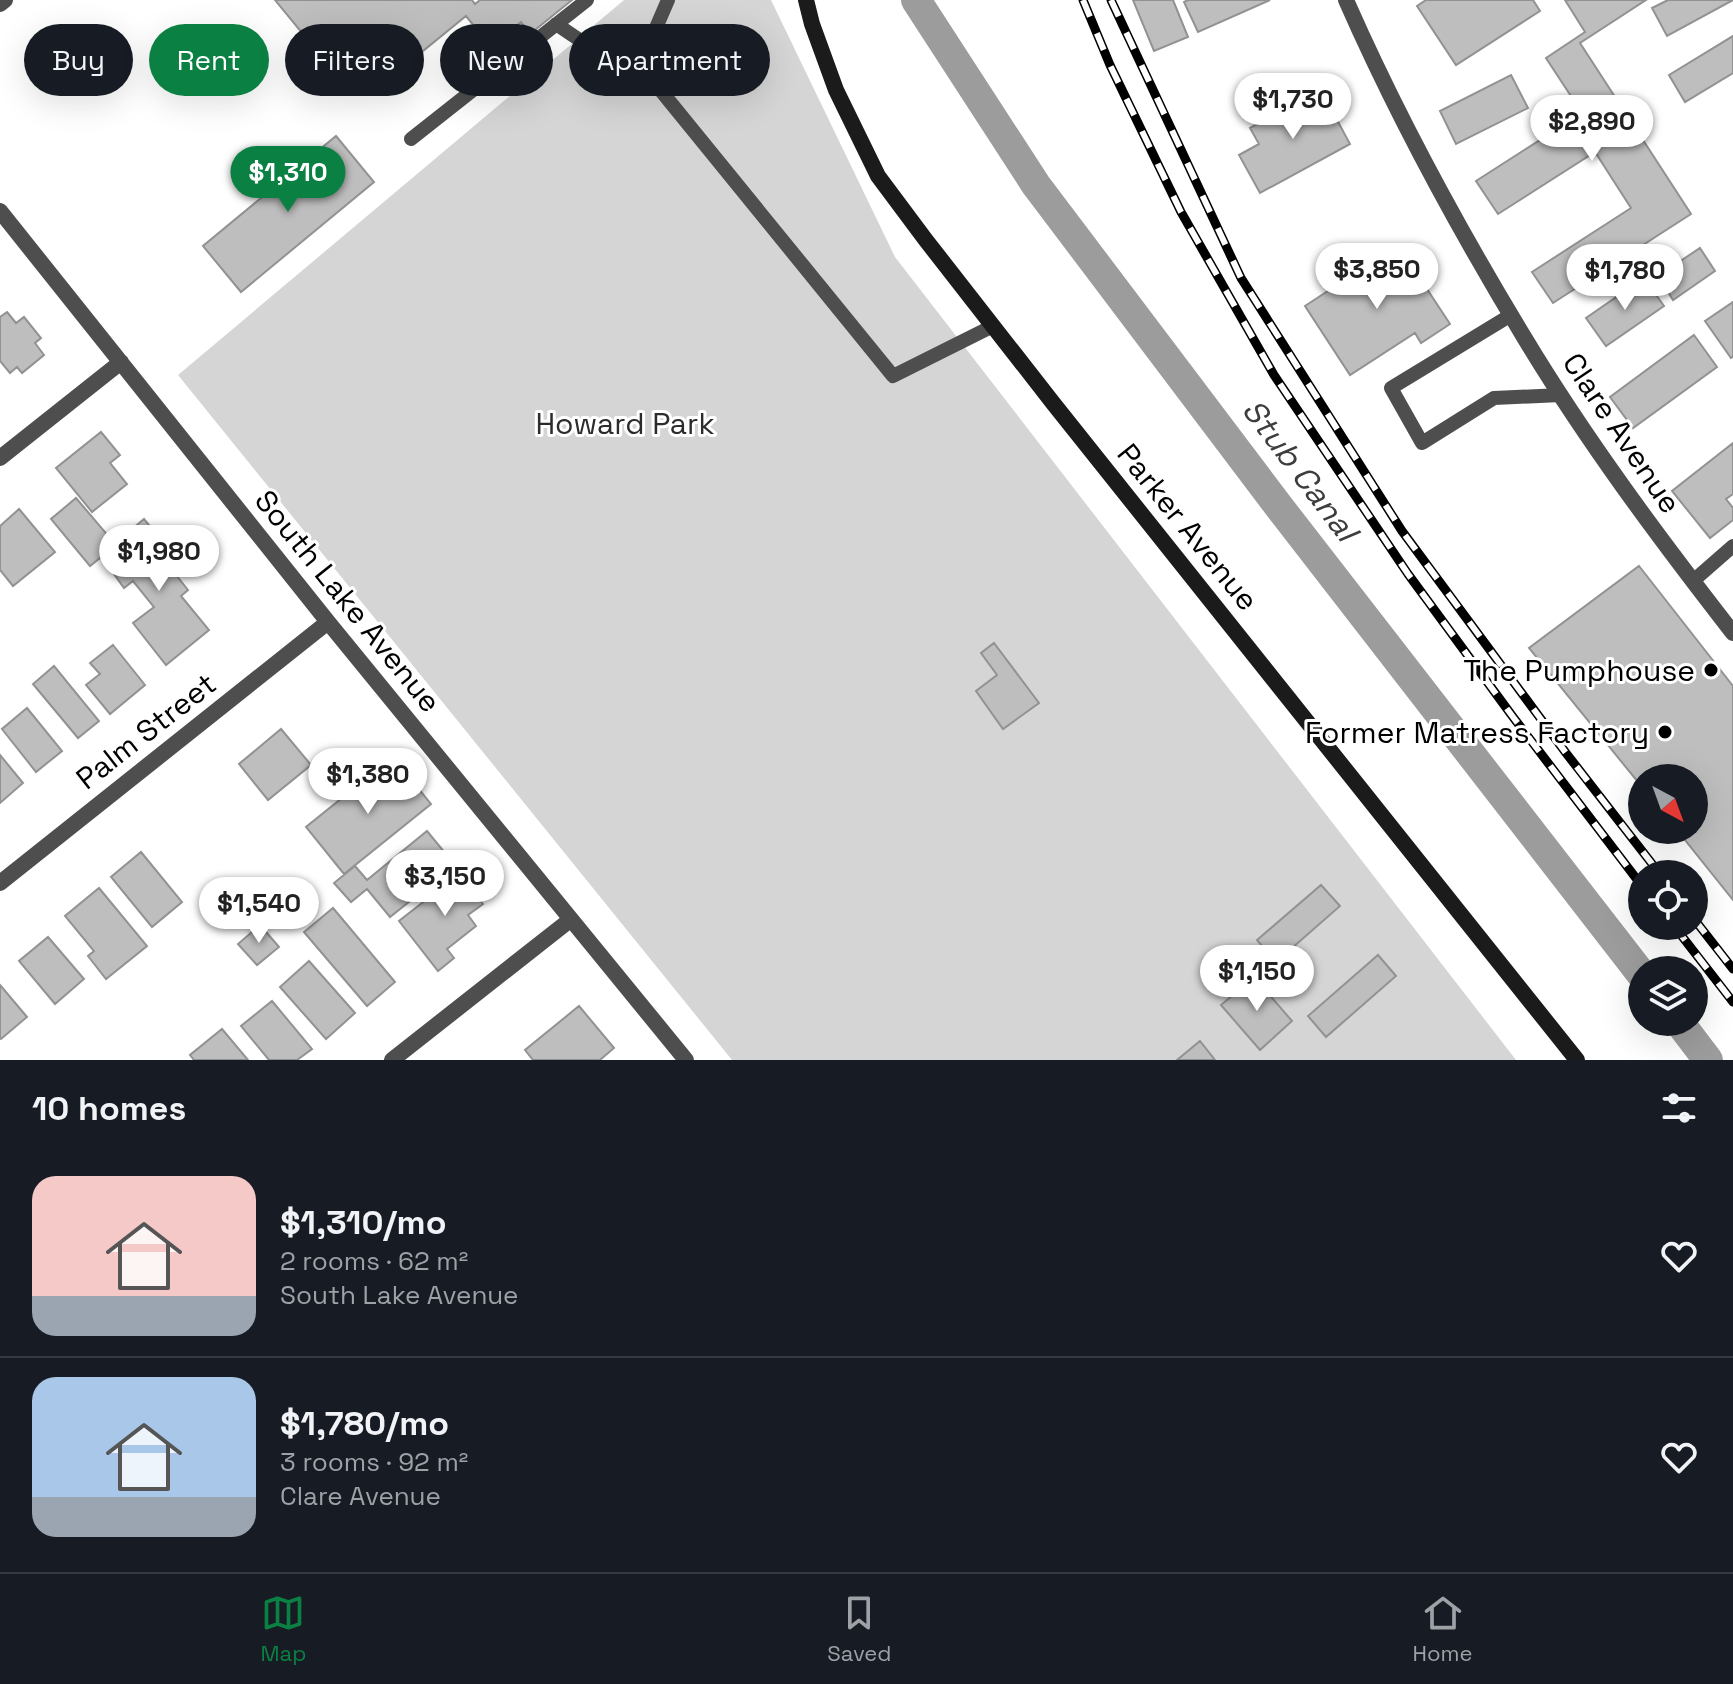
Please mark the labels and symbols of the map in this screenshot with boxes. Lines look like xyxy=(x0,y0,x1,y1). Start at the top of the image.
pin: $1,730 xyxy=(1228,73,1358,141)
pin: $2,890 xyxy=(1527,95,1657,163)
pin: $1,310 xyxy=(223,146,353,214)
pin: $3,850 xyxy=(1312,243,1442,311)
pin: $1,780 xyxy=(1560,244,1690,312)
street label: Clare Avenue xyxy=(1554,345,1690,521)
water label: Stub Canal xyxy=(1234,391,1368,551)
park label: Howard Park xyxy=(535,404,715,443)
street label: Parker Avenue xyxy=(1109,435,1267,619)
street label: South Lake Avenue xyxy=(246,482,450,720)
pin: $1,980 xyxy=(94,525,224,593)
place label: The Pumphouse xyxy=(1463,651,1695,690)
marker: The Pumphouse xyxy=(1702,661,1720,679)
street label: Palm Street xyxy=(68,664,224,798)
place label: Former Matress Factory xyxy=(1305,713,1649,752)
marker: Former Matress Factory xyxy=(1656,723,1674,741)
pin: $1,380 xyxy=(303,748,433,816)
north arrow xyxy=(1628,764,1708,844)
pin: $3,150 xyxy=(380,850,510,918)
pin: $1,540 xyxy=(194,877,324,945)
pin: $1,150 xyxy=(1192,945,1322,1013)

